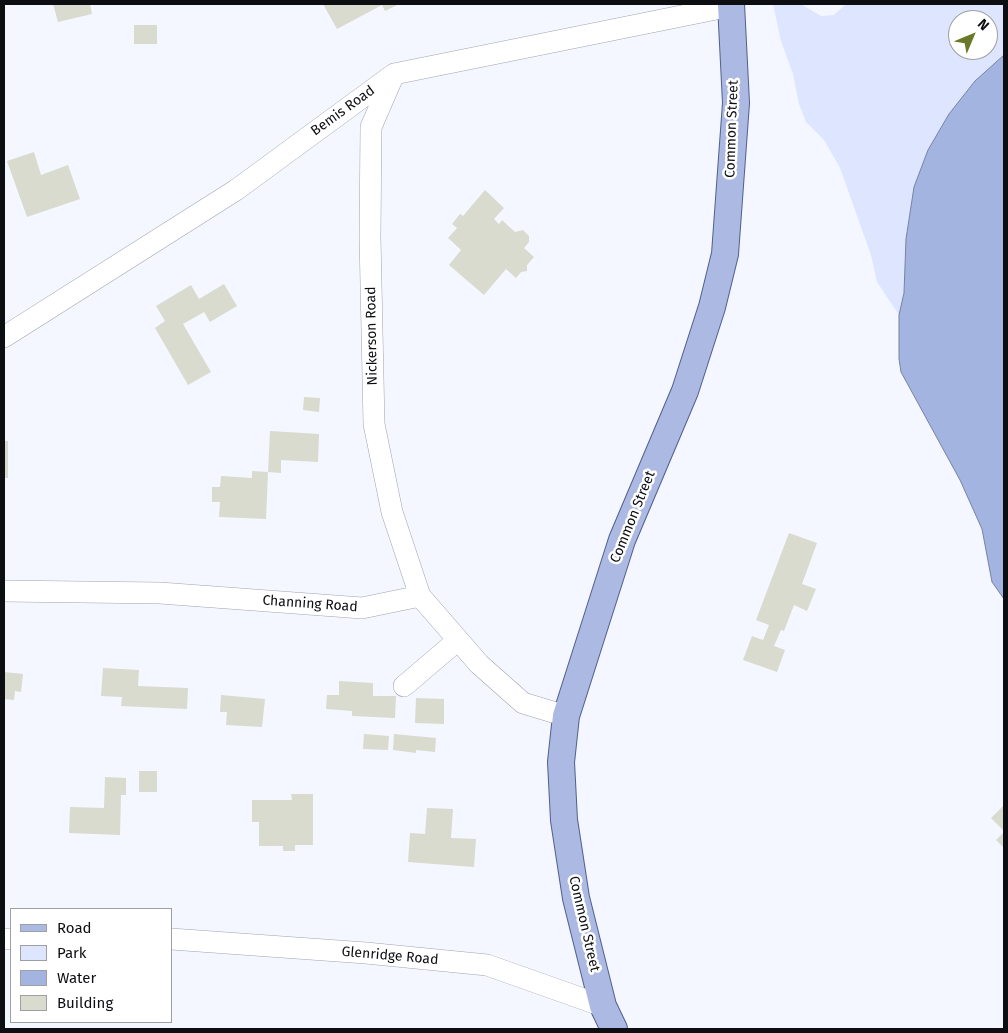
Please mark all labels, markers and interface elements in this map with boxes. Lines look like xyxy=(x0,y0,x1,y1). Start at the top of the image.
north arrow xyxy=(948,10,998,60)
text: N xyxy=(974,15,993,34)
street label: Common Street xyxy=(722,80,742,178)
street label: Bemis Road xyxy=(308,82,378,140)
street label: Nickerson Road xyxy=(363,286,381,386)
street label: Common Street xyxy=(607,469,659,565)
street label: Channing Road xyxy=(262,592,358,616)
street label: Common Street xyxy=(565,874,603,974)
legend xyxy=(10,908,172,1023)
text: Road xyxy=(57,919,92,937)
street label: Glenridge Road xyxy=(341,943,439,969)
text: Park xyxy=(57,944,87,962)
text: Water xyxy=(57,969,96,987)
text: Building xyxy=(57,994,113,1012)

